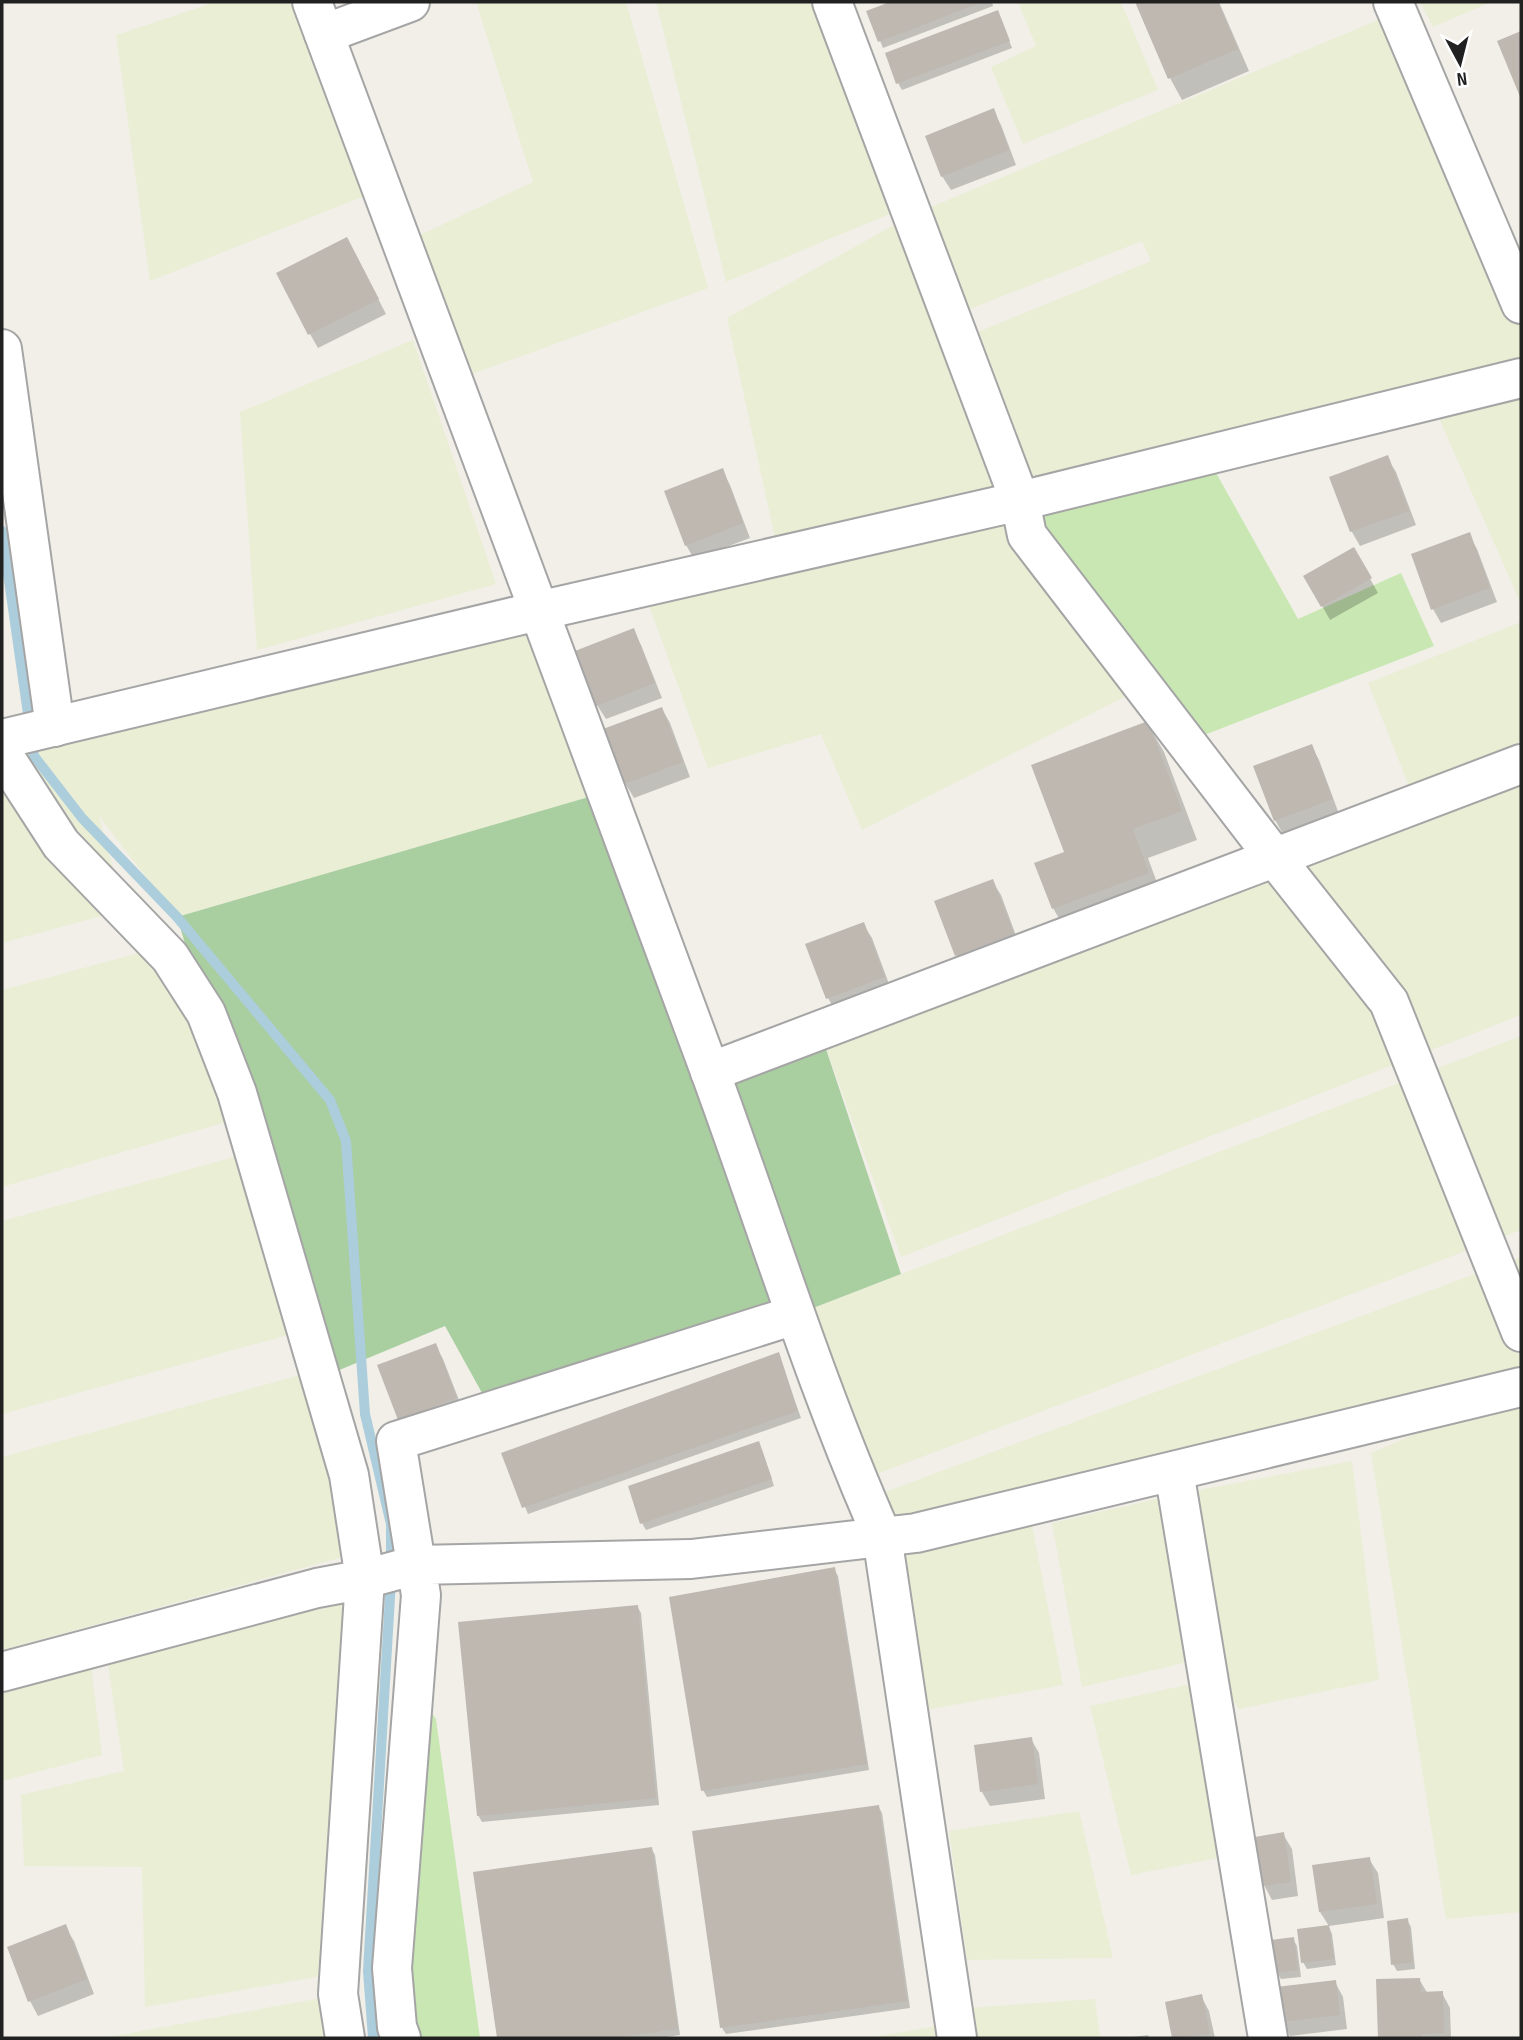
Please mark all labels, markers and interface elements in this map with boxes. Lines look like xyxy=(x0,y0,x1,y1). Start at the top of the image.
north arrow xyxy=(1425,28,1495,98)
text: N xyxy=(1455,66,1468,90)

